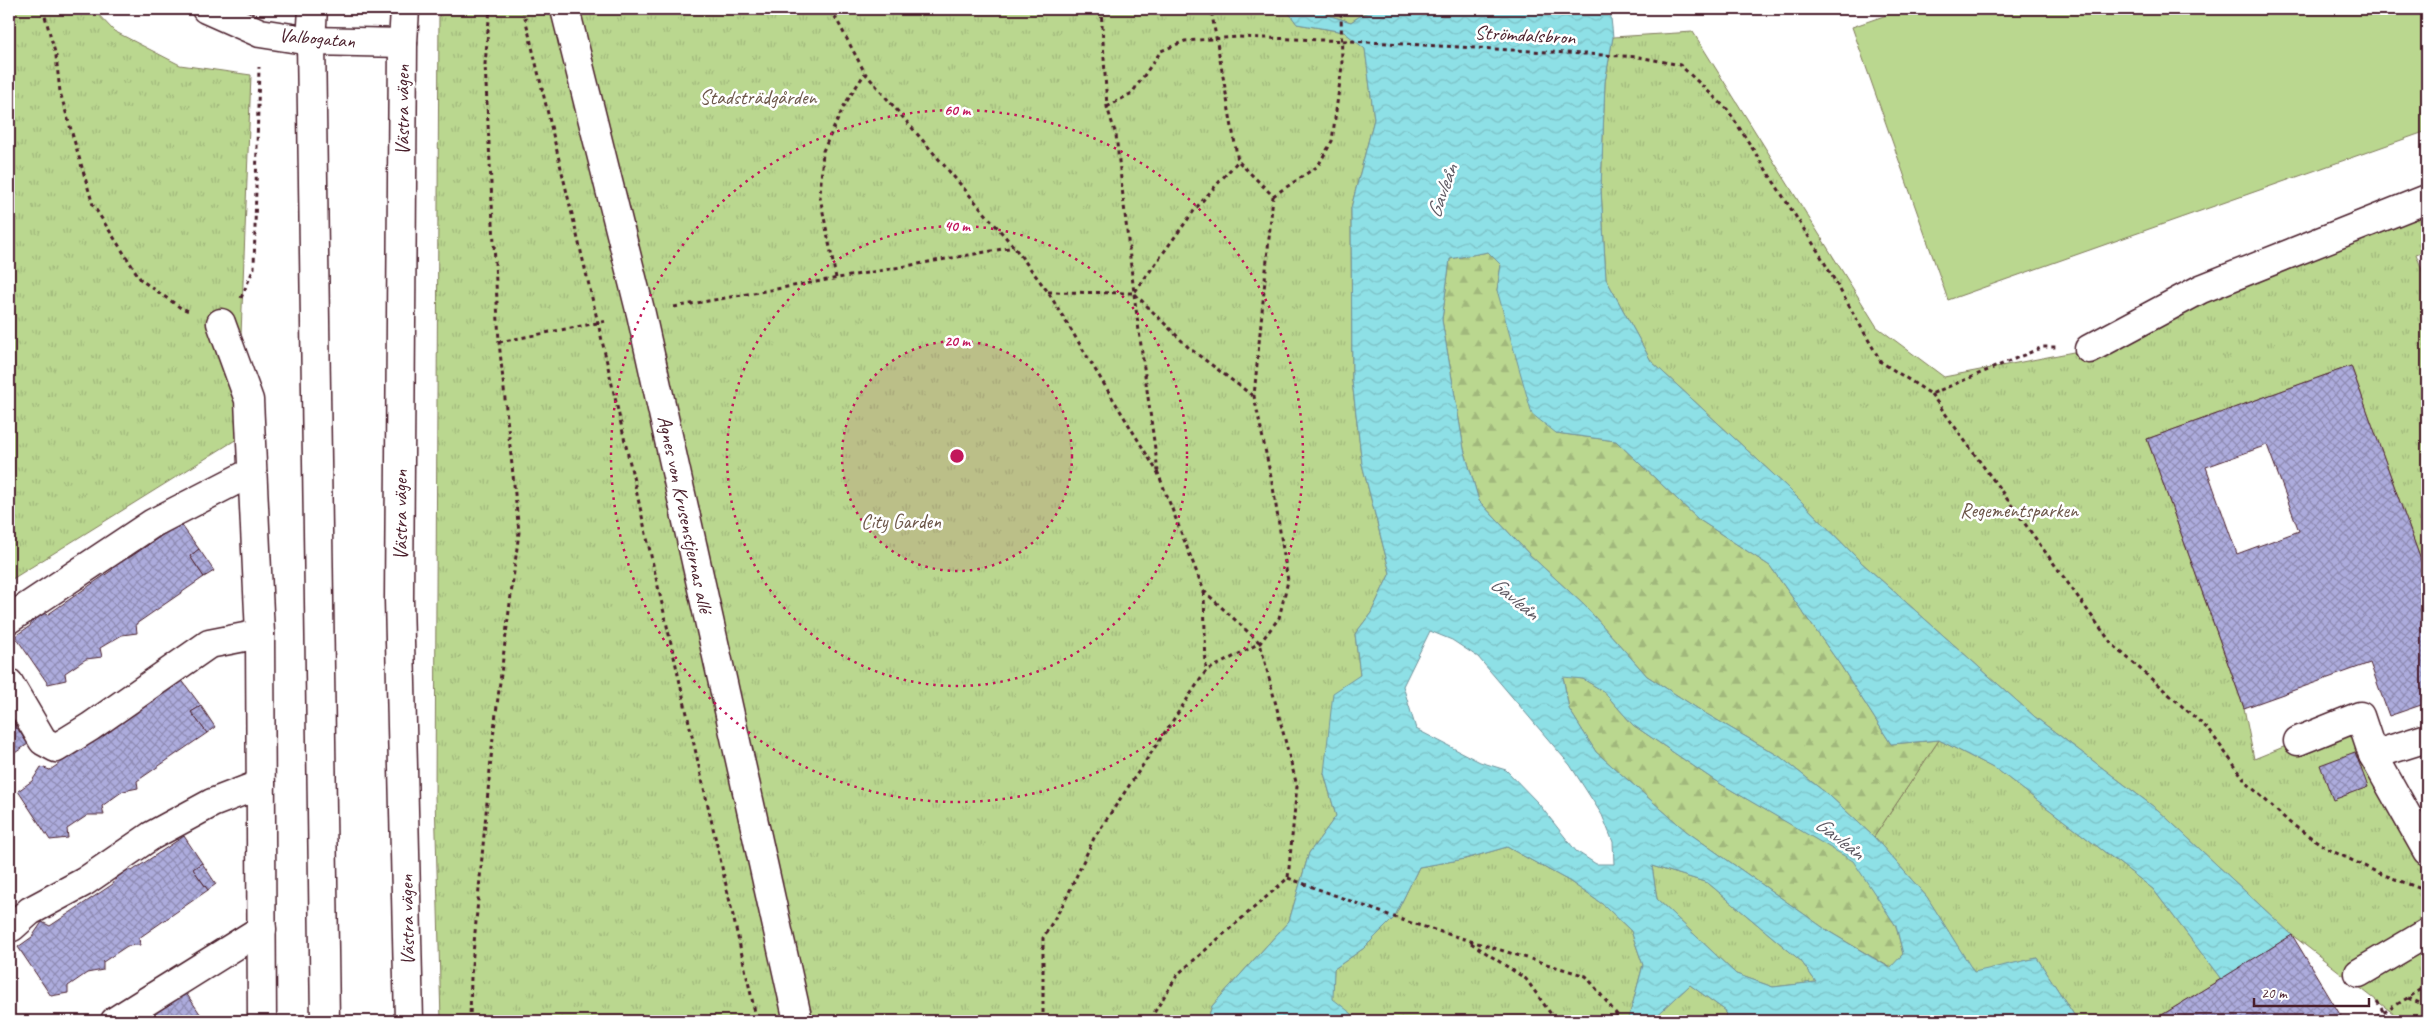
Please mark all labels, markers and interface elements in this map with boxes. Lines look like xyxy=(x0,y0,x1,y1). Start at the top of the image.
street label: Strömdalsbron xyxy=(1474,20,1577,50)
street label: Valbogatan xyxy=(278,22,357,54)
street label: Västra vägen xyxy=(390,64,415,155)
park label: Stadsträdgården xyxy=(700,85,817,110)
text: 60 m xyxy=(944,101,971,120)
water label: Gavleån xyxy=(1420,159,1464,221)
text: 40 m xyxy=(944,217,971,236)
text: 20 m xyxy=(944,332,971,351)
street label: Agnes von Krusenstjernas allé xyxy=(652,413,719,618)
centre of rings xyxy=(948,447,966,465)
street label: Västra vägen xyxy=(388,469,413,560)
park label: Regementsparken xyxy=(1960,498,2079,523)
park label: City Garden xyxy=(861,509,942,534)
water label: Gavleån xyxy=(1485,571,1546,626)
water label: Gavleån xyxy=(1810,811,1871,866)
street label: Västra vägen xyxy=(394,873,420,966)
scale bar xyxy=(2254,975,2368,1007)
text: 20 m xyxy=(2261,984,2288,1003)

